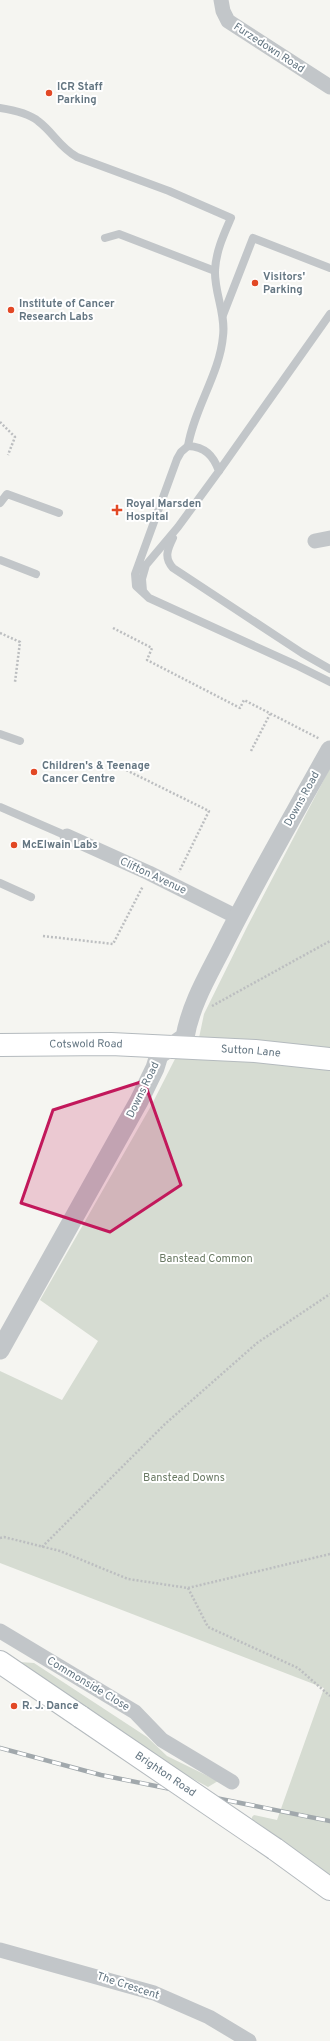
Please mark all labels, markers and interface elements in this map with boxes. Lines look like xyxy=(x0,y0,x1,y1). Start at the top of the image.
street label: Furzedown Road xyxy=(231,20,307,76)
place label: ICR Staff Parking xyxy=(57,80,103,107)
marker: ICR Staff Parking xyxy=(44,88,54,98)
place label: Visitors' Parking xyxy=(263,270,305,297)
marker: Visitors' Parking xyxy=(250,278,260,288)
place label: Institute of Cancer Research Labs xyxy=(19,297,115,324)
marker: Institute of Cancer Research Labs xyxy=(6,305,16,315)
place label: Royal Marsden Hospital xyxy=(126,497,201,524)
marker: Royal Marsden Hospital xyxy=(111,504,123,516)
place label: Children's & Teenage Cancer Centre xyxy=(42,759,150,786)
marker: Children's & Teenage Cancer Centre xyxy=(29,767,39,777)
street label: Downs Road xyxy=(281,769,323,829)
place label: McElwain Labs xyxy=(22,838,98,852)
marker: McElwain Labs xyxy=(9,840,19,850)
street label: Clifton Avenue xyxy=(118,854,189,898)
street label: Cotswold Road xyxy=(49,1037,123,1052)
street label: Sutton Lane xyxy=(220,1042,282,1061)
street label: Downs Road xyxy=(123,1060,163,1120)
park label: Banstead Common xyxy=(159,1252,253,1266)
park label: Banstead Downs xyxy=(143,1471,225,1485)
street label: Commonside Close xyxy=(44,1654,132,1714)
place label: R. J. Dance xyxy=(22,1699,79,1713)
marker: R. J. Dance xyxy=(9,1701,19,1711)
street label: Brighton Road xyxy=(132,1749,199,1800)
street label: The Crescent xyxy=(95,1969,161,2003)

